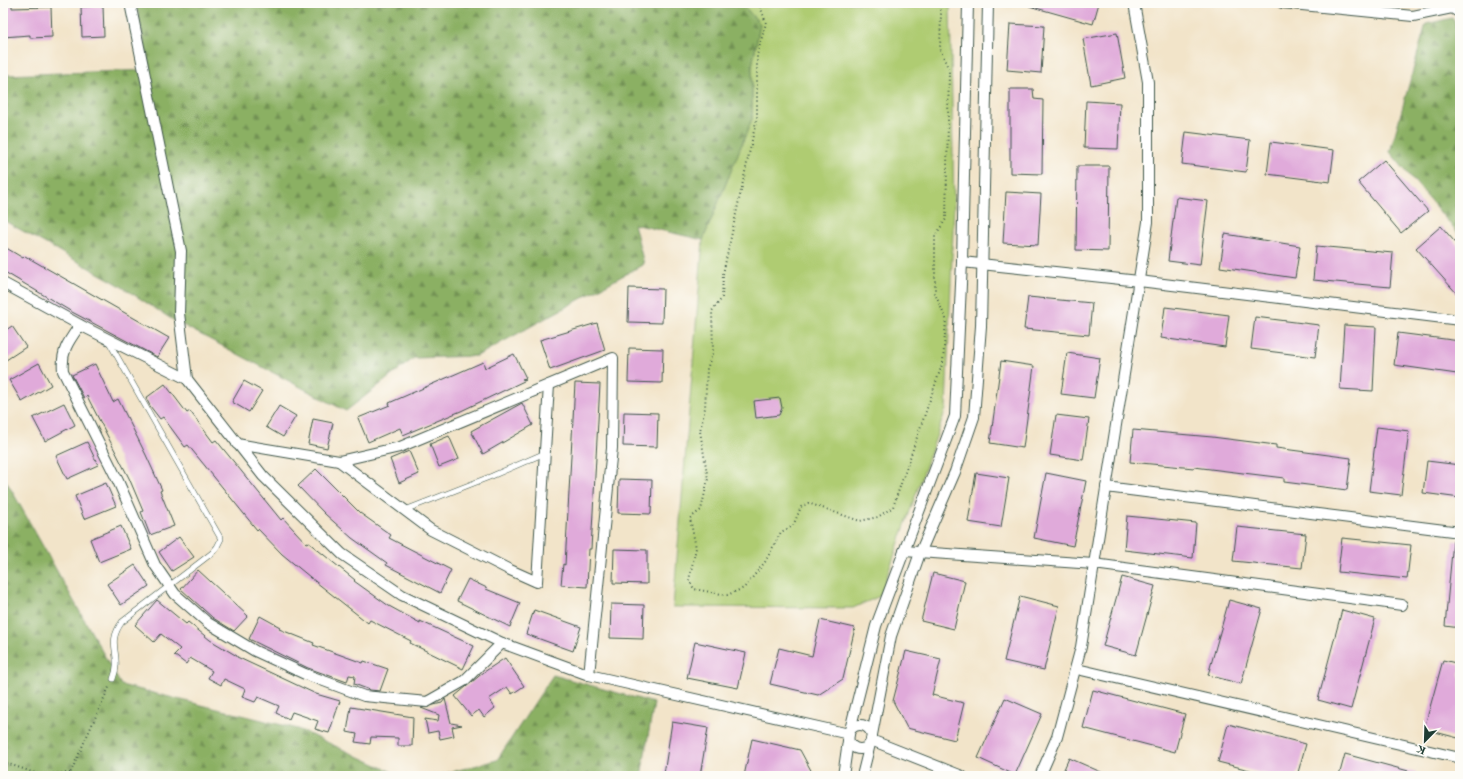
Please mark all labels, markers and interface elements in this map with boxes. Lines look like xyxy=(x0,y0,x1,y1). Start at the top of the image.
north arrow xyxy=(1405,721,1445,761)
text: K xyxy=(1414,742,1428,758)

